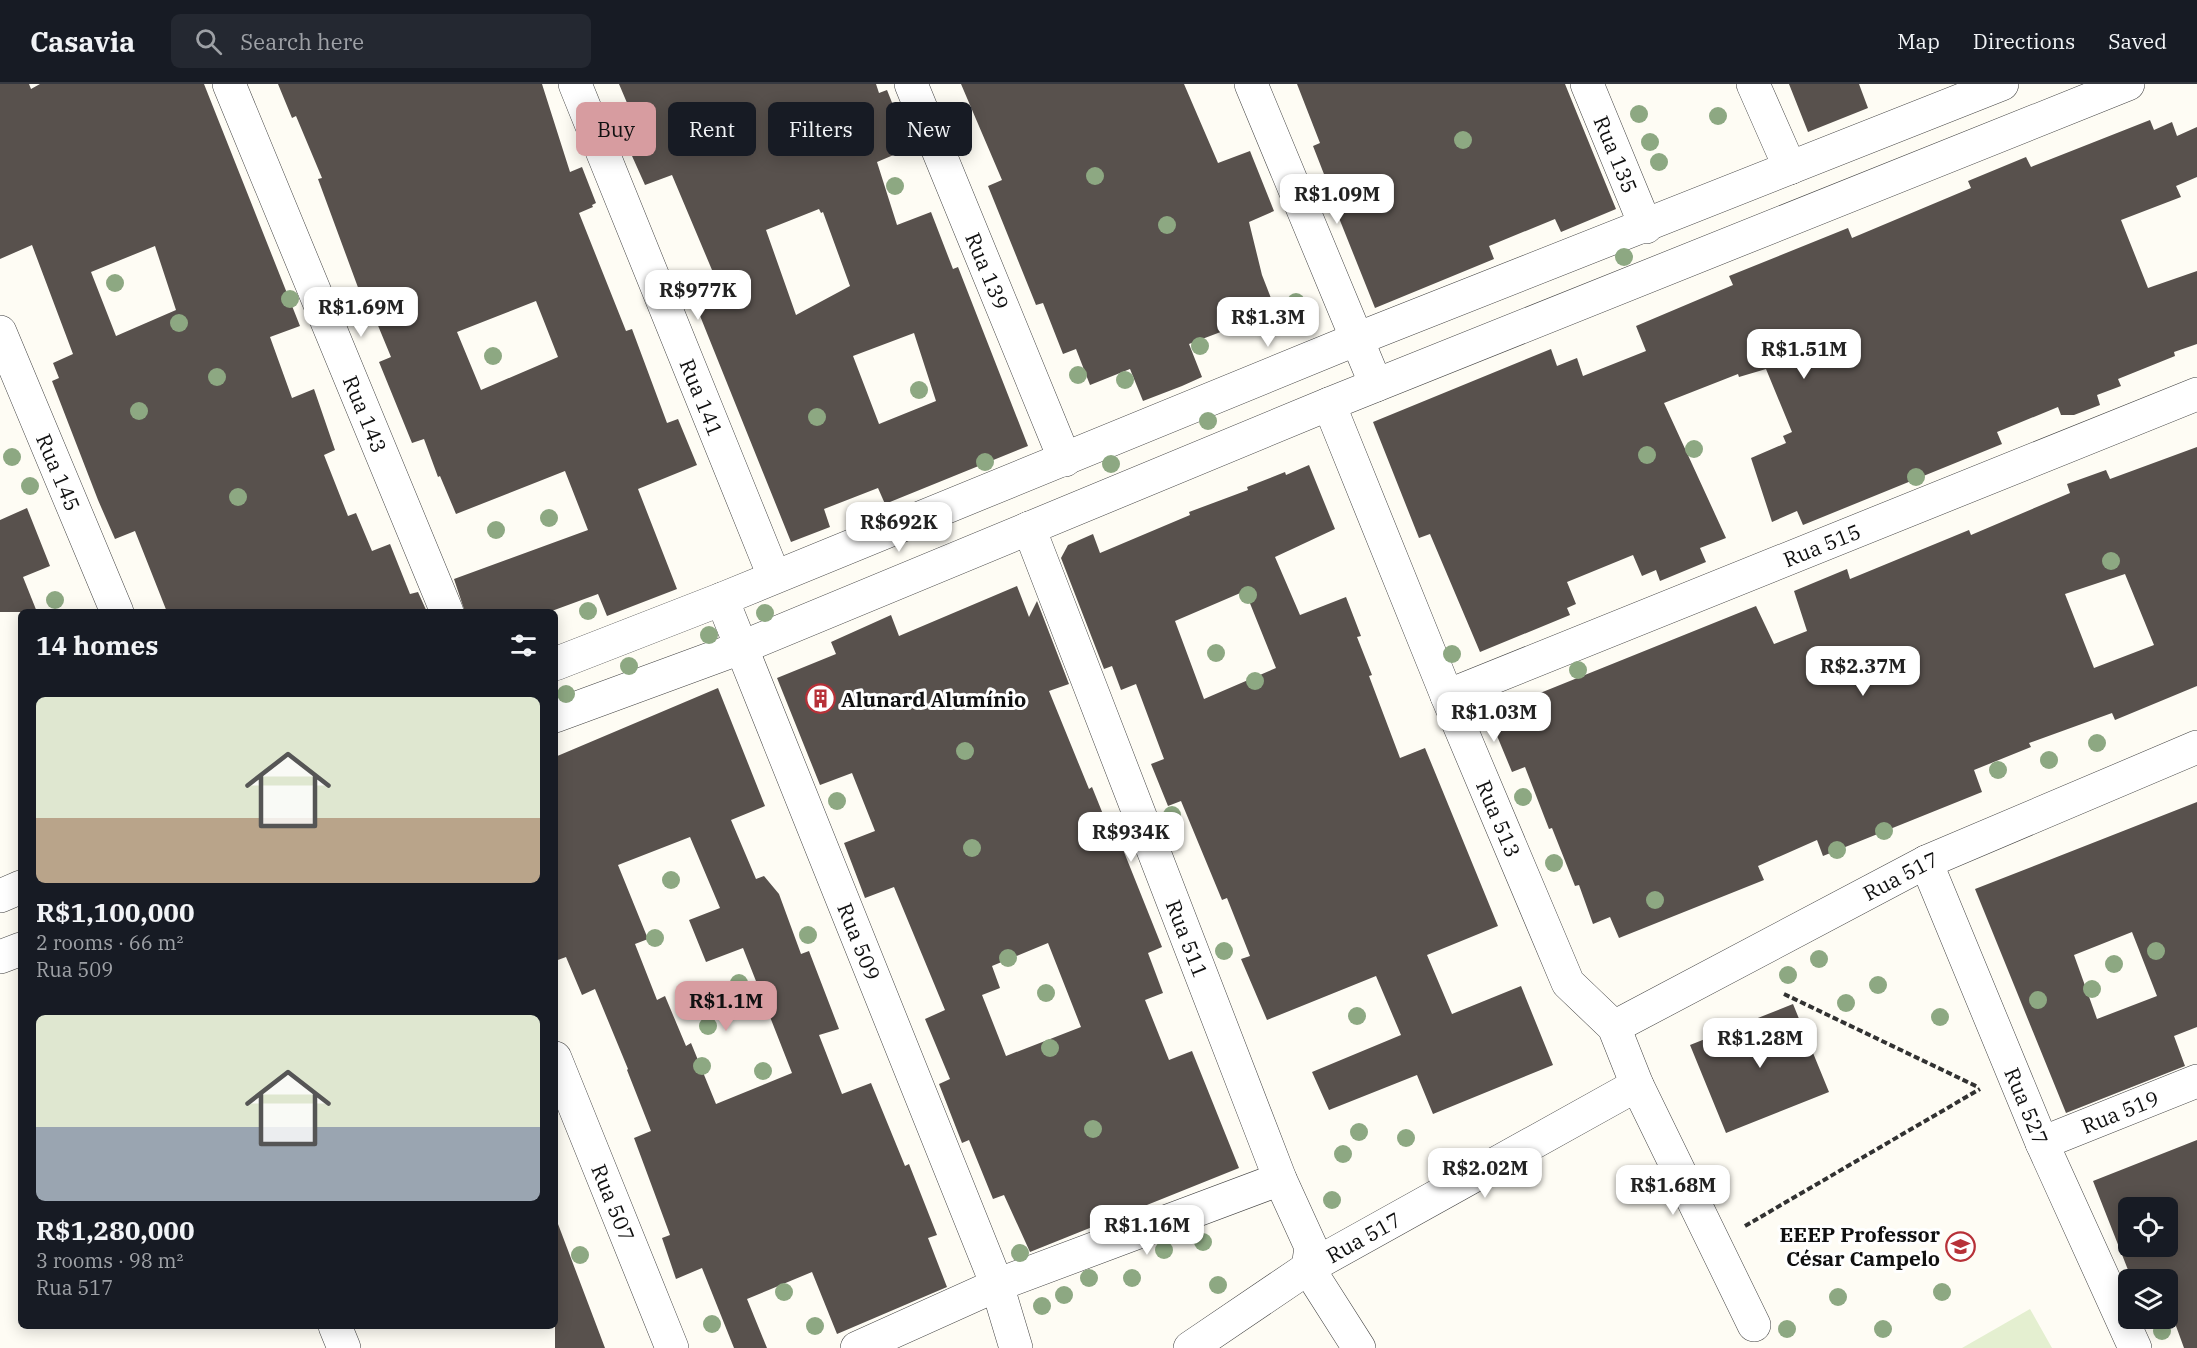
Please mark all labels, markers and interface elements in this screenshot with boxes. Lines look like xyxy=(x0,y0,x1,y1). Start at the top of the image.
search box xyxy=(171,14,591,68)
text: Casavia xyxy=(30,23,135,60)
icon: search xyxy=(192,25,225,58)
text: Search here xyxy=(240,27,364,56)
text: Map xyxy=(1897,27,1940,55)
text: Directions xyxy=(1973,27,2075,55)
text: Saved xyxy=(2108,27,2167,55)
chip: Buy xyxy=(576,102,656,156)
chip: Rent xyxy=(668,102,756,156)
chip: Filters xyxy=(768,102,874,156)
chip: New xyxy=(886,102,972,156)
street label: Rua 135 xyxy=(1588,111,1644,197)
pin: R$1.09M xyxy=(1282,174,1392,225)
text: R$1.09M xyxy=(1294,180,1380,207)
street label: Rua 139 xyxy=(959,228,1016,314)
pin: R$977K xyxy=(649,270,747,321)
text: R$977K xyxy=(659,276,737,303)
pin: R$1.69M xyxy=(306,287,416,338)
text: R$1.69M xyxy=(318,293,404,320)
pin: R$1.3M xyxy=(1219,297,1317,348)
text: R$1.3M xyxy=(1231,303,1305,330)
pin: R$1.51M xyxy=(1749,329,1859,380)
text: R$1.51M xyxy=(1761,335,1847,362)
street label: Rua 141 xyxy=(674,354,730,440)
street label: Rua 143 xyxy=(337,371,394,457)
street label: Rua 145 xyxy=(30,429,87,515)
pin: R$692K xyxy=(850,502,948,553)
text: R$692K xyxy=(860,508,938,535)
street label: Rua 515 xyxy=(1779,517,1865,573)
text: 14 homes xyxy=(36,628,158,662)
icon: filters xyxy=(507,629,540,662)
pin: R$2.37M xyxy=(1808,646,1918,697)
text: R$2.37M xyxy=(1820,652,1906,679)
building icon: Alunard Alumínio xyxy=(804,683,836,715)
place label: Alunard Alumínio xyxy=(841,685,1026,713)
pin: R$1.03M xyxy=(1439,692,1549,743)
text: R$1.03M xyxy=(1451,698,1537,725)
icon: home xyxy=(234,736,342,844)
street label: Rua 513 xyxy=(1470,776,1527,861)
pin: R$934K xyxy=(1082,812,1180,863)
text: R$934K xyxy=(1092,818,1170,845)
street label: Rua 517 xyxy=(1858,845,1942,907)
text: R$1,100,000 xyxy=(36,895,195,929)
street label: Rua 511 xyxy=(1160,896,1215,981)
street label: Rua 509 xyxy=(831,899,887,984)
text: 2 rooms · 66 m² xyxy=(36,929,183,956)
text: Rua 509 xyxy=(36,956,113,983)
pin: R$1.1M xyxy=(677,981,775,1032)
text: R$1.1M xyxy=(689,987,763,1014)
pin: R$1.28M xyxy=(1705,1018,1815,1069)
text: R$1.28M xyxy=(1717,1024,1803,1051)
icon: home xyxy=(234,1054,342,1162)
street label: Rua 527 xyxy=(1998,1063,2055,1149)
street label: Rua 519 xyxy=(2077,1084,2163,1140)
pin: R$2.02M xyxy=(1430,1148,1540,1199)
text: R$2.02M xyxy=(1442,1154,1528,1181)
street label: Rua 507 xyxy=(585,1160,642,1246)
pin: R$1.68M xyxy=(1618,1165,1728,1216)
text: R$1.68M xyxy=(1630,1171,1716,1198)
map controls xyxy=(2118,1197,2178,1329)
button: locate xyxy=(2118,1197,2178,1257)
pin: R$1.16M xyxy=(1092,1205,1202,1256)
street label: Rua 517 xyxy=(1321,1205,1406,1269)
text: R$1.16M xyxy=(1104,1211,1190,1238)
text: R$1,280,000 xyxy=(36,1213,195,1247)
place label: EEEP Professor César Campelo xyxy=(1780,1220,1941,1272)
school or university icon: EEEP Professor César Campelo xyxy=(1945,1230,1977,1262)
text: 3 rooms · 98 m² xyxy=(36,1247,183,1274)
button: layers xyxy=(2118,1269,2178,1329)
text: Rua 517 xyxy=(36,1274,113,1301)

